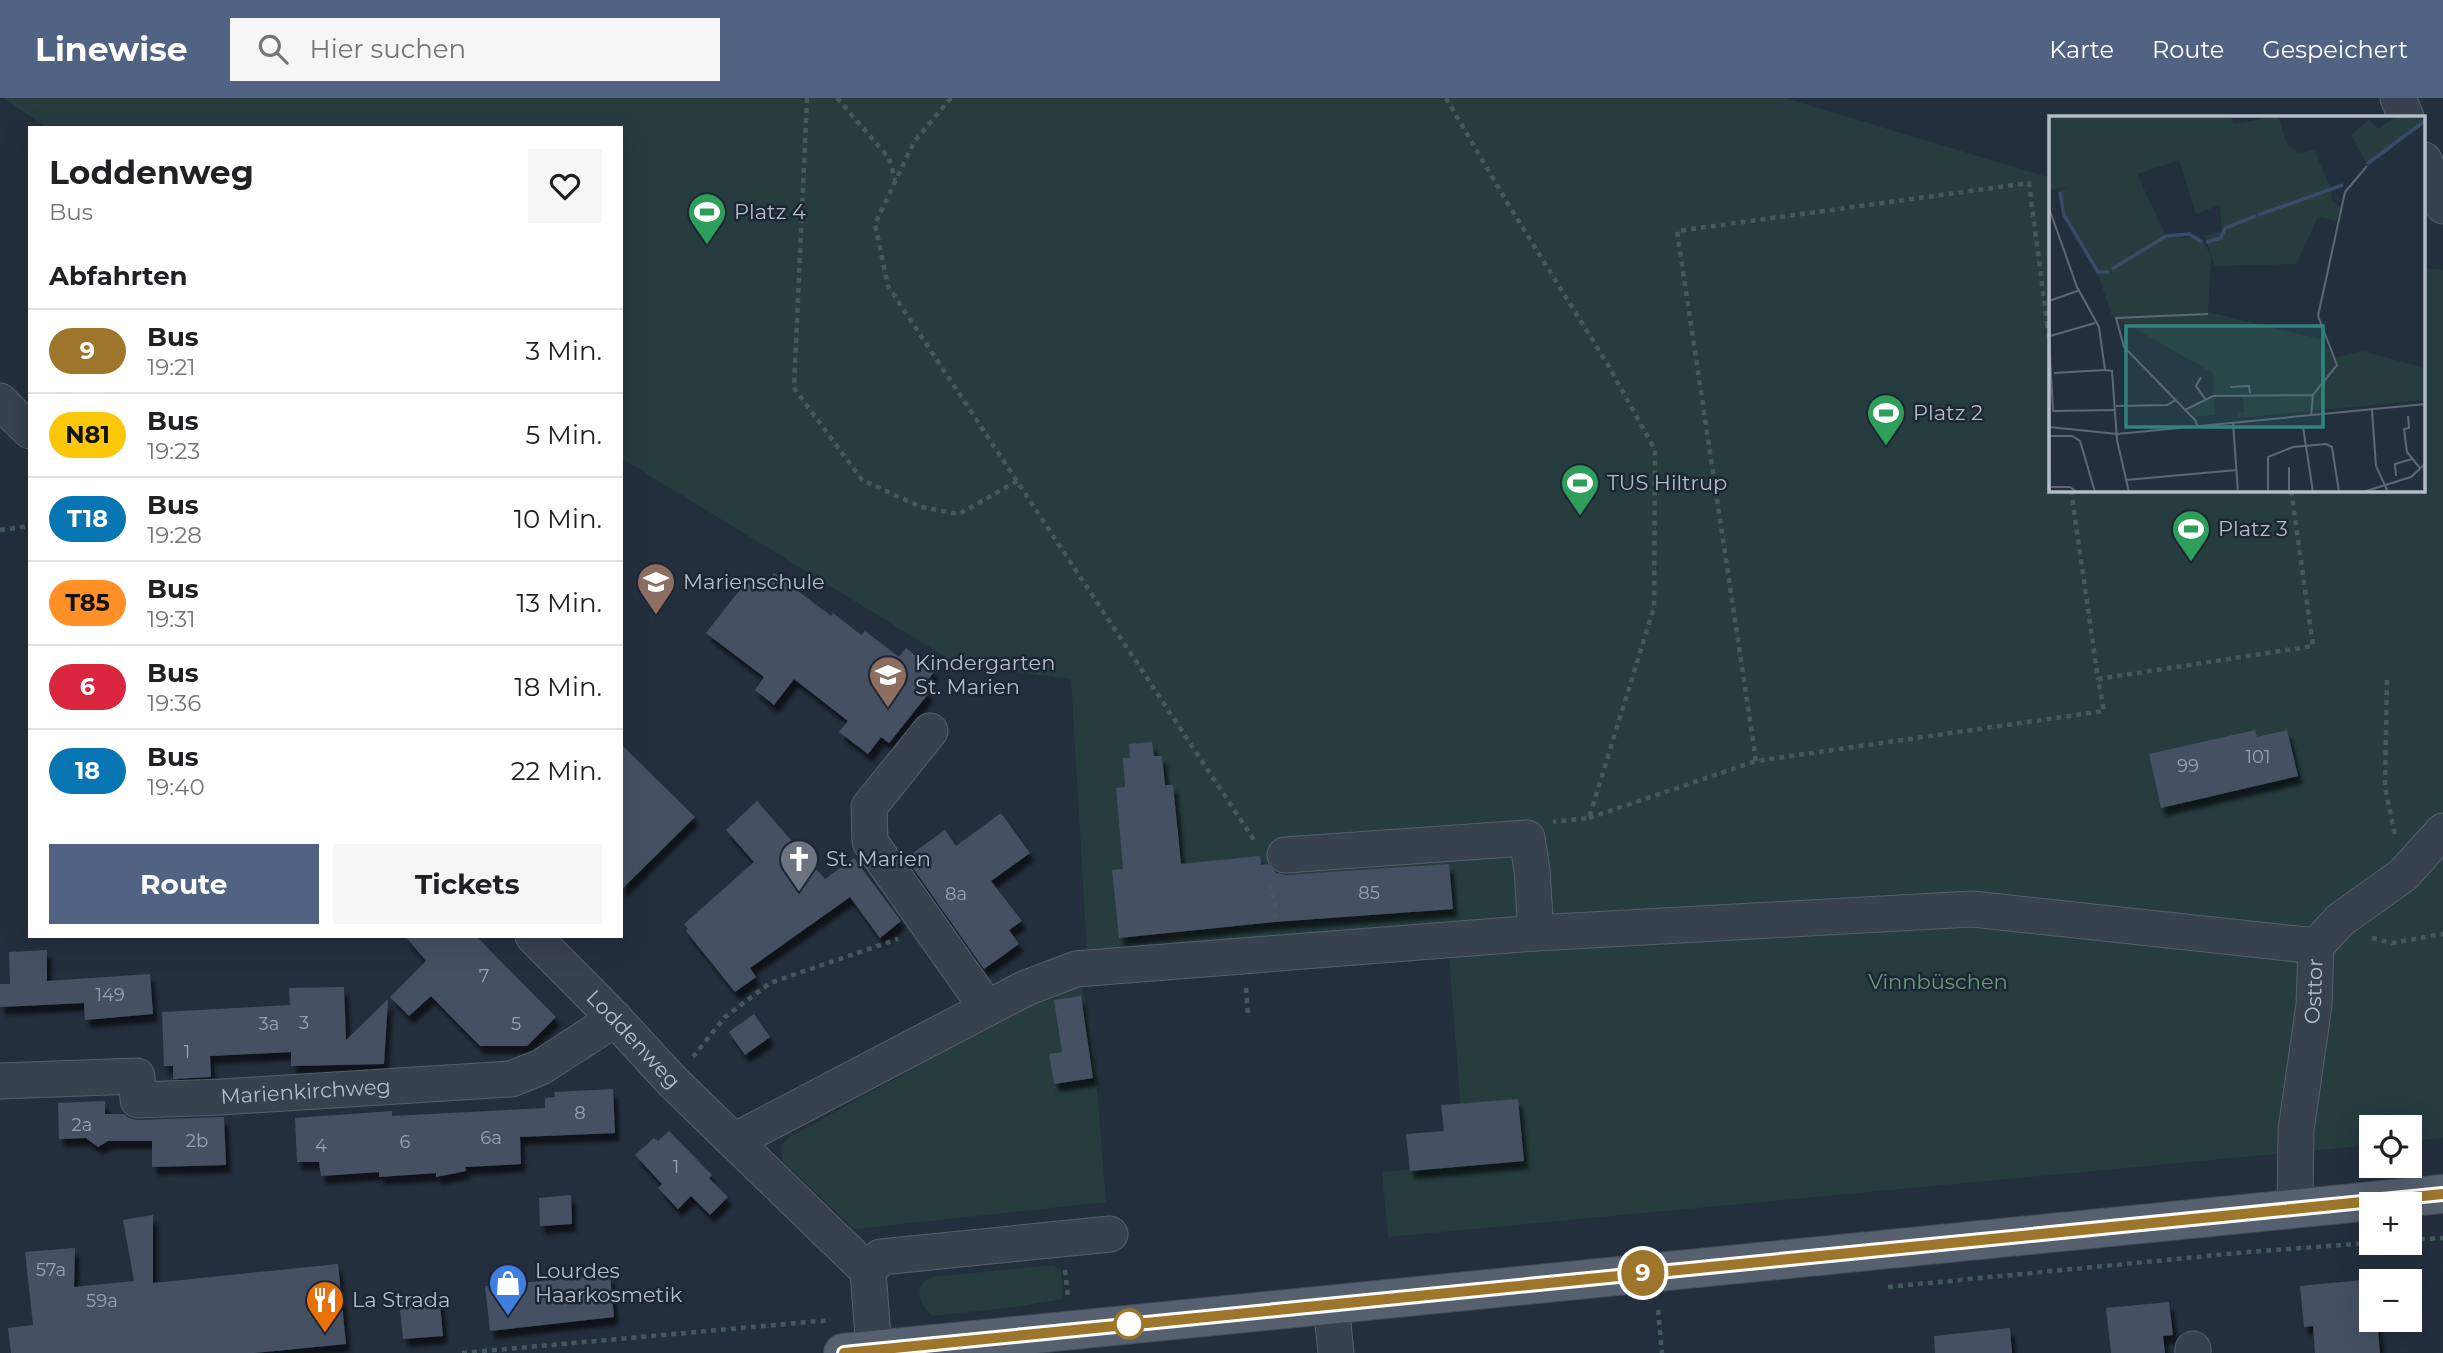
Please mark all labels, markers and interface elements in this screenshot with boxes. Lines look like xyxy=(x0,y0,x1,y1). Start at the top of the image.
search box xyxy=(230,18,720,81)
text: Linewise xyxy=(35,29,188,69)
icon: search xyxy=(254,30,292,68)
text: Hier suchen xyxy=(310,33,466,65)
text: Karte xyxy=(2049,35,2114,64)
text: Route xyxy=(2152,35,2224,64)
text: Gespeichert xyxy=(2262,35,2408,64)
inset map xyxy=(2049,116,2426,492)
button: heart xyxy=(528,149,602,223)
text: Loddenweg xyxy=(49,152,254,192)
sports icon: Platz 4 xyxy=(686,191,728,246)
text: Bus xyxy=(49,198,93,226)
place label: Platz 4 xyxy=(734,199,806,224)
text: Abfahrten xyxy=(49,260,188,292)
text: Bus xyxy=(147,321,199,353)
text: 3 Min. xyxy=(526,335,602,367)
text: 9 xyxy=(80,336,95,365)
text: 19:21 xyxy=(147,353,196,381)
sports icon: Platz 2 xyxy=(1865,392,1907,447)
place label: Platz 2 xyxy=(1913,400,1983,425)
text: Bus xyxy=(147,405,199,437)
text: 5 Min. xyxy=(526,419,602,451)
text: N81 xyxy=(65,420,110,449)
text: 19:23 xyxy=(147,437,200,465)
sports icon: TUS Hiltrup xyxy=(1559,462,1601,517)
place label: TUS Hiltrup xyxy=(1607,470,1727,495)
text: Bus xyxy=(147,489,199,521)
text: 10 Min. xyxy=(514,503,602,535)
text: T18 xyxy=(67,504,108,533)
sports icon: Platz 3 xyxy=(2170,508,2212,563)
place label: Platz 3 xyxy=(2218,516,2288,541)
text: 19:28 xyxy=(147,521,202,549)
school or university icon: Marienschule xyxy=(635,561,677,616)
place label: Marienschule xyxy=(683,569,825,594)
text: Bus xyxy=(147,573,199,605)
text: 13 Min. xyxy=(516,587,602,619)
text: T85 xyxy=(65,588,110,617)
text: 19:31 xyxy=(147,605,195,633)
place label: Kindergarten St. Marien xyxy=(915,650,1055,699)
school or university icon: Kindergarten St. Marien xyxy=(867,654,909,709)
text: Bus xyxy=(147,657,199,689)
text: 18 Min. xyxy=(514,671,602,703)
text: 6 xyxy=(80,672,95,701)
text: 19:36 xyxy=(147,689,201,717)
text: Bus xyxy=(147,741,199,773)
house number: 101 xyxy=(2246,746,2270,768)
text: 22 Min. xyxy=(511,755,602,787)
house number: 99 xyxy=(2177,755,2199,777)
text: 18 xyxy=(75,756,100,785)
text: 19:40 xyxy=(147,773,205,801)
church icon: St. Marien xyxy=(778,838,820,893)
button: Route xyxy=(49,844,319,924)
button: Tickets xyxy=(333,844,602,924)
place label: St. Marien xyxy=(826,846,931,871)
house number: 85 xyxy=(1358,882,1380,904)
house number: 8a xyxy=(945,883,967,905)
street label: Osttor xyxy=(2298,958,2328,1026)
house number: 7 xyxy=(479,965,489,987)
park label: Vinnbüschen xyxy=(1868,969,2008,994)
house number: 149 xyxy=(95,984,125,1006)
street label: Loddenweg xyxy=(581,985,686,1094)
house number: 3 xyxy=(299,1012,309,1034)
house number: 3a xyxy=(259,1013,279,1035)
house number: 5 xyxy=(511,1013,521,1035)
house number: 1 xyxy=(184,1041,190,1063)
street label: Marienkirchweg xyxy=(220,1073,392,1109)
house number: 8 xyxy=(574,1102,586,1124)
house number: 2a xyxy=(72,1114,92,1136)
map controls xyxy=(2359,1115,2422,1332)
button: locate xyxy=(2359,1115,2422,1178)
house number: 6a xyxy=(480,1127,502,1149)
house number: 2b xyxy=(186,1130,208,1152)
house number: 6 xyxy=(400,1131,411,1153)
house number: 4 xyxy=(315,1135,327,1157)
house number: 1 xyxy=(673,1156,679,1178)
button: + xyxy=(2359,1192,2422,1255)
line badge: 9 xyxy=(1620,1250,1666,1296)
place label: Lourdes Haarkosmetik xyxy=(535,1258,683,1307)
text: 9 xyxy=(1635,1258,1651,1287)
house number: 57a xyxy=(36,1259,66,1281)
shop icon: Lourdes Haarkosmetik xyxy=(487,1262,529,1317)
button: − xyxy=(2359,1269,2422,1332)
restaurant icon: La Strada xyxy=(304,1279,346,1334)
place label: La Strada xyxy=(352,1287,450,1312)
house number: 59a xyxy=(86,1290,118,1312)
unlabelled marker xyxy=(1114,1309,1144,1339)

